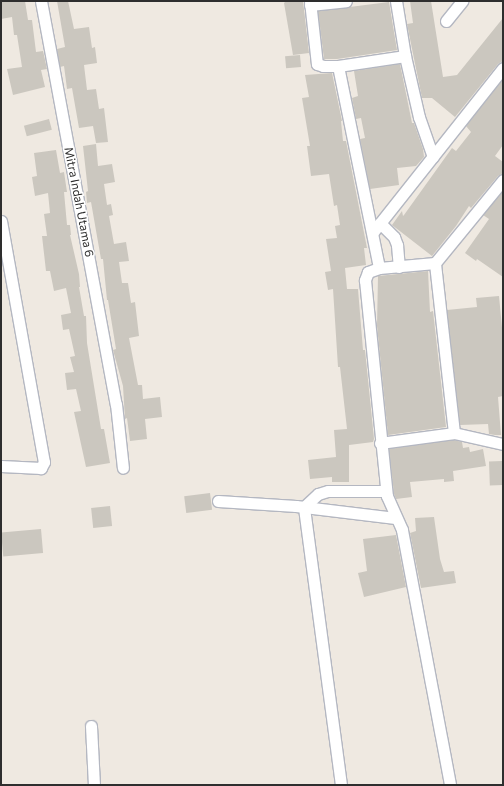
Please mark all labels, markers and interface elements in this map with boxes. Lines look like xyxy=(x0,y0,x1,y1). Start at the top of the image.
street label: Mitra Indah Utama 6 xyxy=(61,146,97,258)

